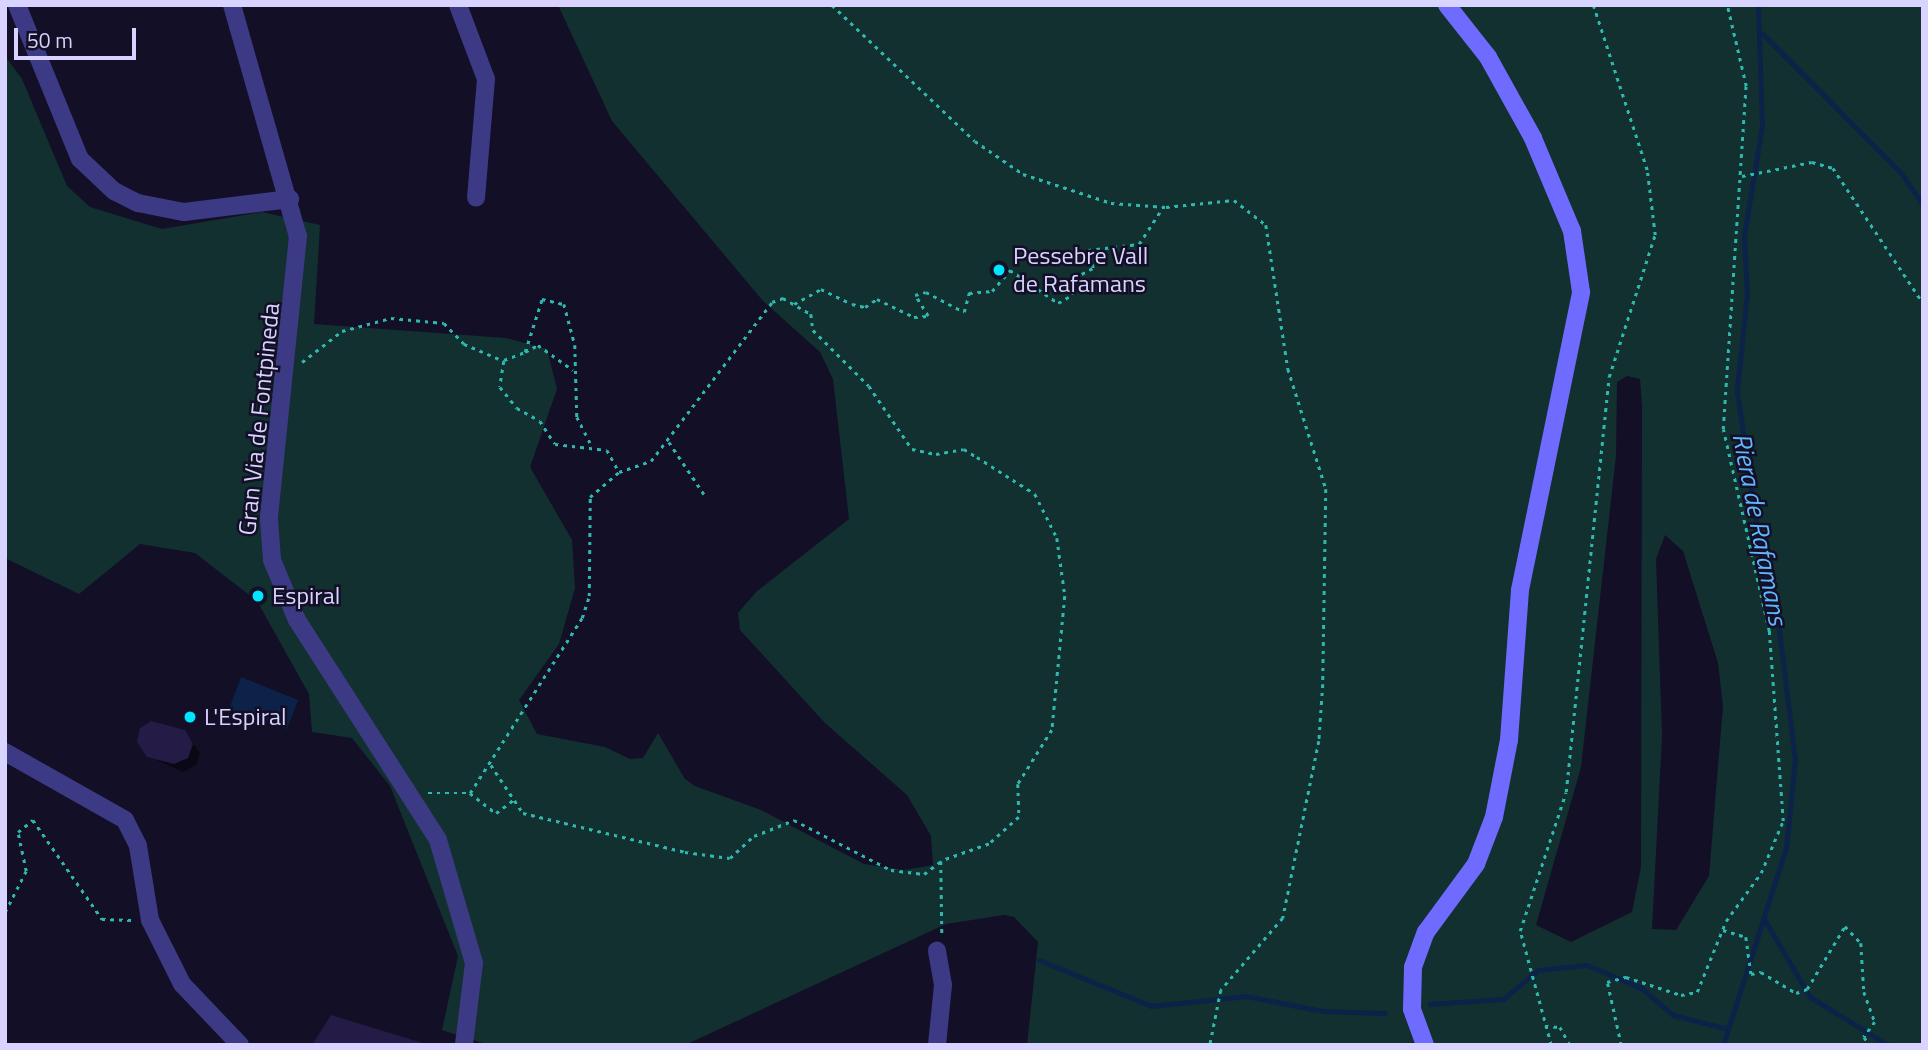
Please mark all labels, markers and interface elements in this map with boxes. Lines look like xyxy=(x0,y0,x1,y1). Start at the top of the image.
scale bar xyxy=(18,14,140,58)
text: 50 m xyxy=(27,24,73,56)
place label: Pessebre Vall de Rafamans xyxy=(1013,242,1148,298)
marker: Pessebre Vall de Rafamans xyxy=(991,262,1007,278)
street label: Gran Via de Fontpineda xyxy=(232,301,286,537)
water label: Riera de Rafamans xyxy=(1726,430,1794,628)
place label: Espiral xyxy=(272,582,340,610)
marker: Espiral xyxy=(250,588,266,604)
place label: L'Espiral xyxy=(204,703,287,731)
marker: L'Espiral xyxy=(182,709,198,725)

